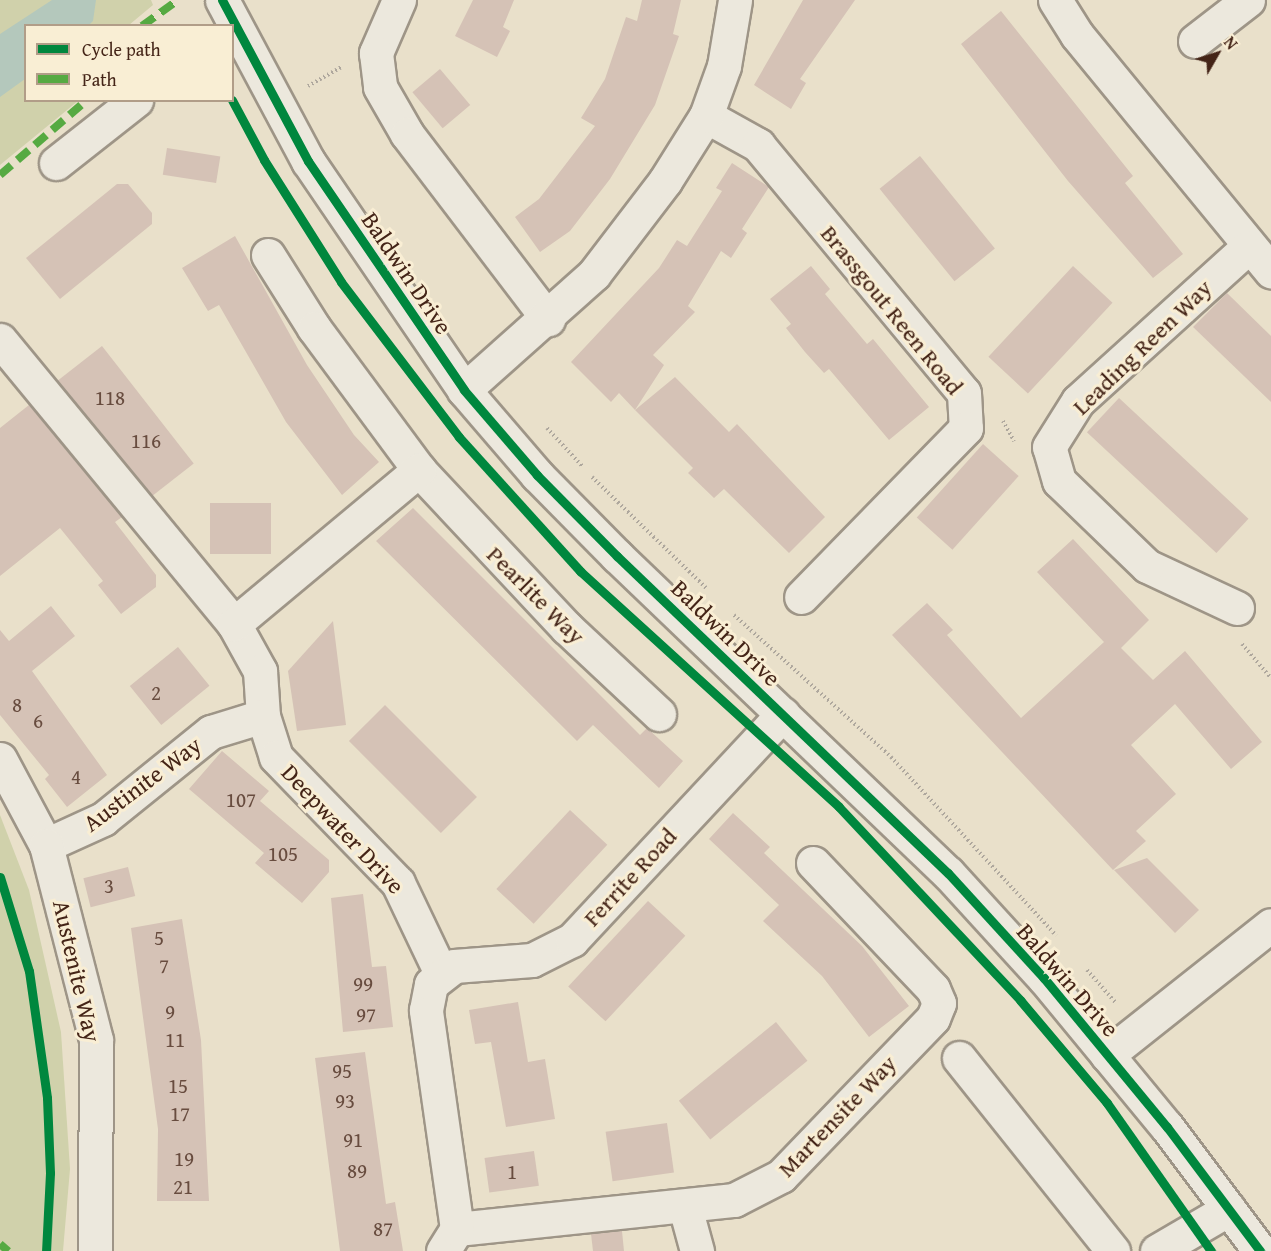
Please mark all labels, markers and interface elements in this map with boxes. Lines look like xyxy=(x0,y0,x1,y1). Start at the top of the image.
legend xyxy=(24,24,234,102)
north arrow xyxy=(1187,24,1247,84)
text: N xyxy=(1218,31,1244,54)
text: Cycle path xyxy=(82,36,161,63)
text: Path xyxy=(82,66,117,93)
street label: Baldwin Drive xyxy=(356,207,458,339)
street label: Brassgout Reen Road xyxy=(815,219,969,401)
street label: Leading Reen Way xyxy=(1066,273,1218,421)
house number: 118 xyxy=(95,385,125,411)
house number: 116 xyxy=(131,428,161,454)
street label: Pearlite Way xyxy=(481,540,591,650)
street label: Baldwin Drive xyxy=(665,574,787,692)
house number: 2 xyxy=(151,680,161,706)
house number: 8 xyxy=(12,692,22,718)
house number: 6 xyxy=(33,708,43,734)
street label: Austinite Way xyxy=(77,730,207,838)
street label: Deepwater Drive xyxy=(276,758,410,900)
house number: 4 xyxy=(71,764,81,790)
house number: 107 xyxy=(226,787,256,813)
street label: Ferrite Road xyxy=(577,822,683,932)
house number: 105 xyxy=(268,841,298,867)
house number: 3 xyxy=(104,873,114,899)
street label: Austenite Way xyxy=(47,897,107,1045)
street label: Baldwin Drive xyxy=(1011,917,1125,1043)
house number: 5 xyxy=(154,925,164,951)
house number: 7 xyxy=(159,953,169,979)
house number: 99 xyxy=(353,971,373,997)
house number: 9 xyxy=(165,999,175,1025)
house number: 97 xyxy=(356,1002,376,1028)
house number: 11 xyxy=(165,1027,185,1053)
street label: Martensite Way xyxy=(772,1049,902,1183)
house number: 95 xyxy=(332,1058,352,1084)
house number: 15 xyxy=(168,1073,188,1099)
house number: 93 xyxy=(335,1088,355,1114)
house number: 17 xyxy=(170,1101,190,1127)
house number: 91 xyxy=(343,1127,363,1153)
house number: 19 xyxy=(174,1146,194,1172)
house number: 89 xyxy=(347,1158,367,1184)
house number: 1 xyxy=(507,1159,517,1185)
house number: 21 xyxy=(173,1174,193,1200)
house number: 87 xyxy=(373,1216,393,1242)

